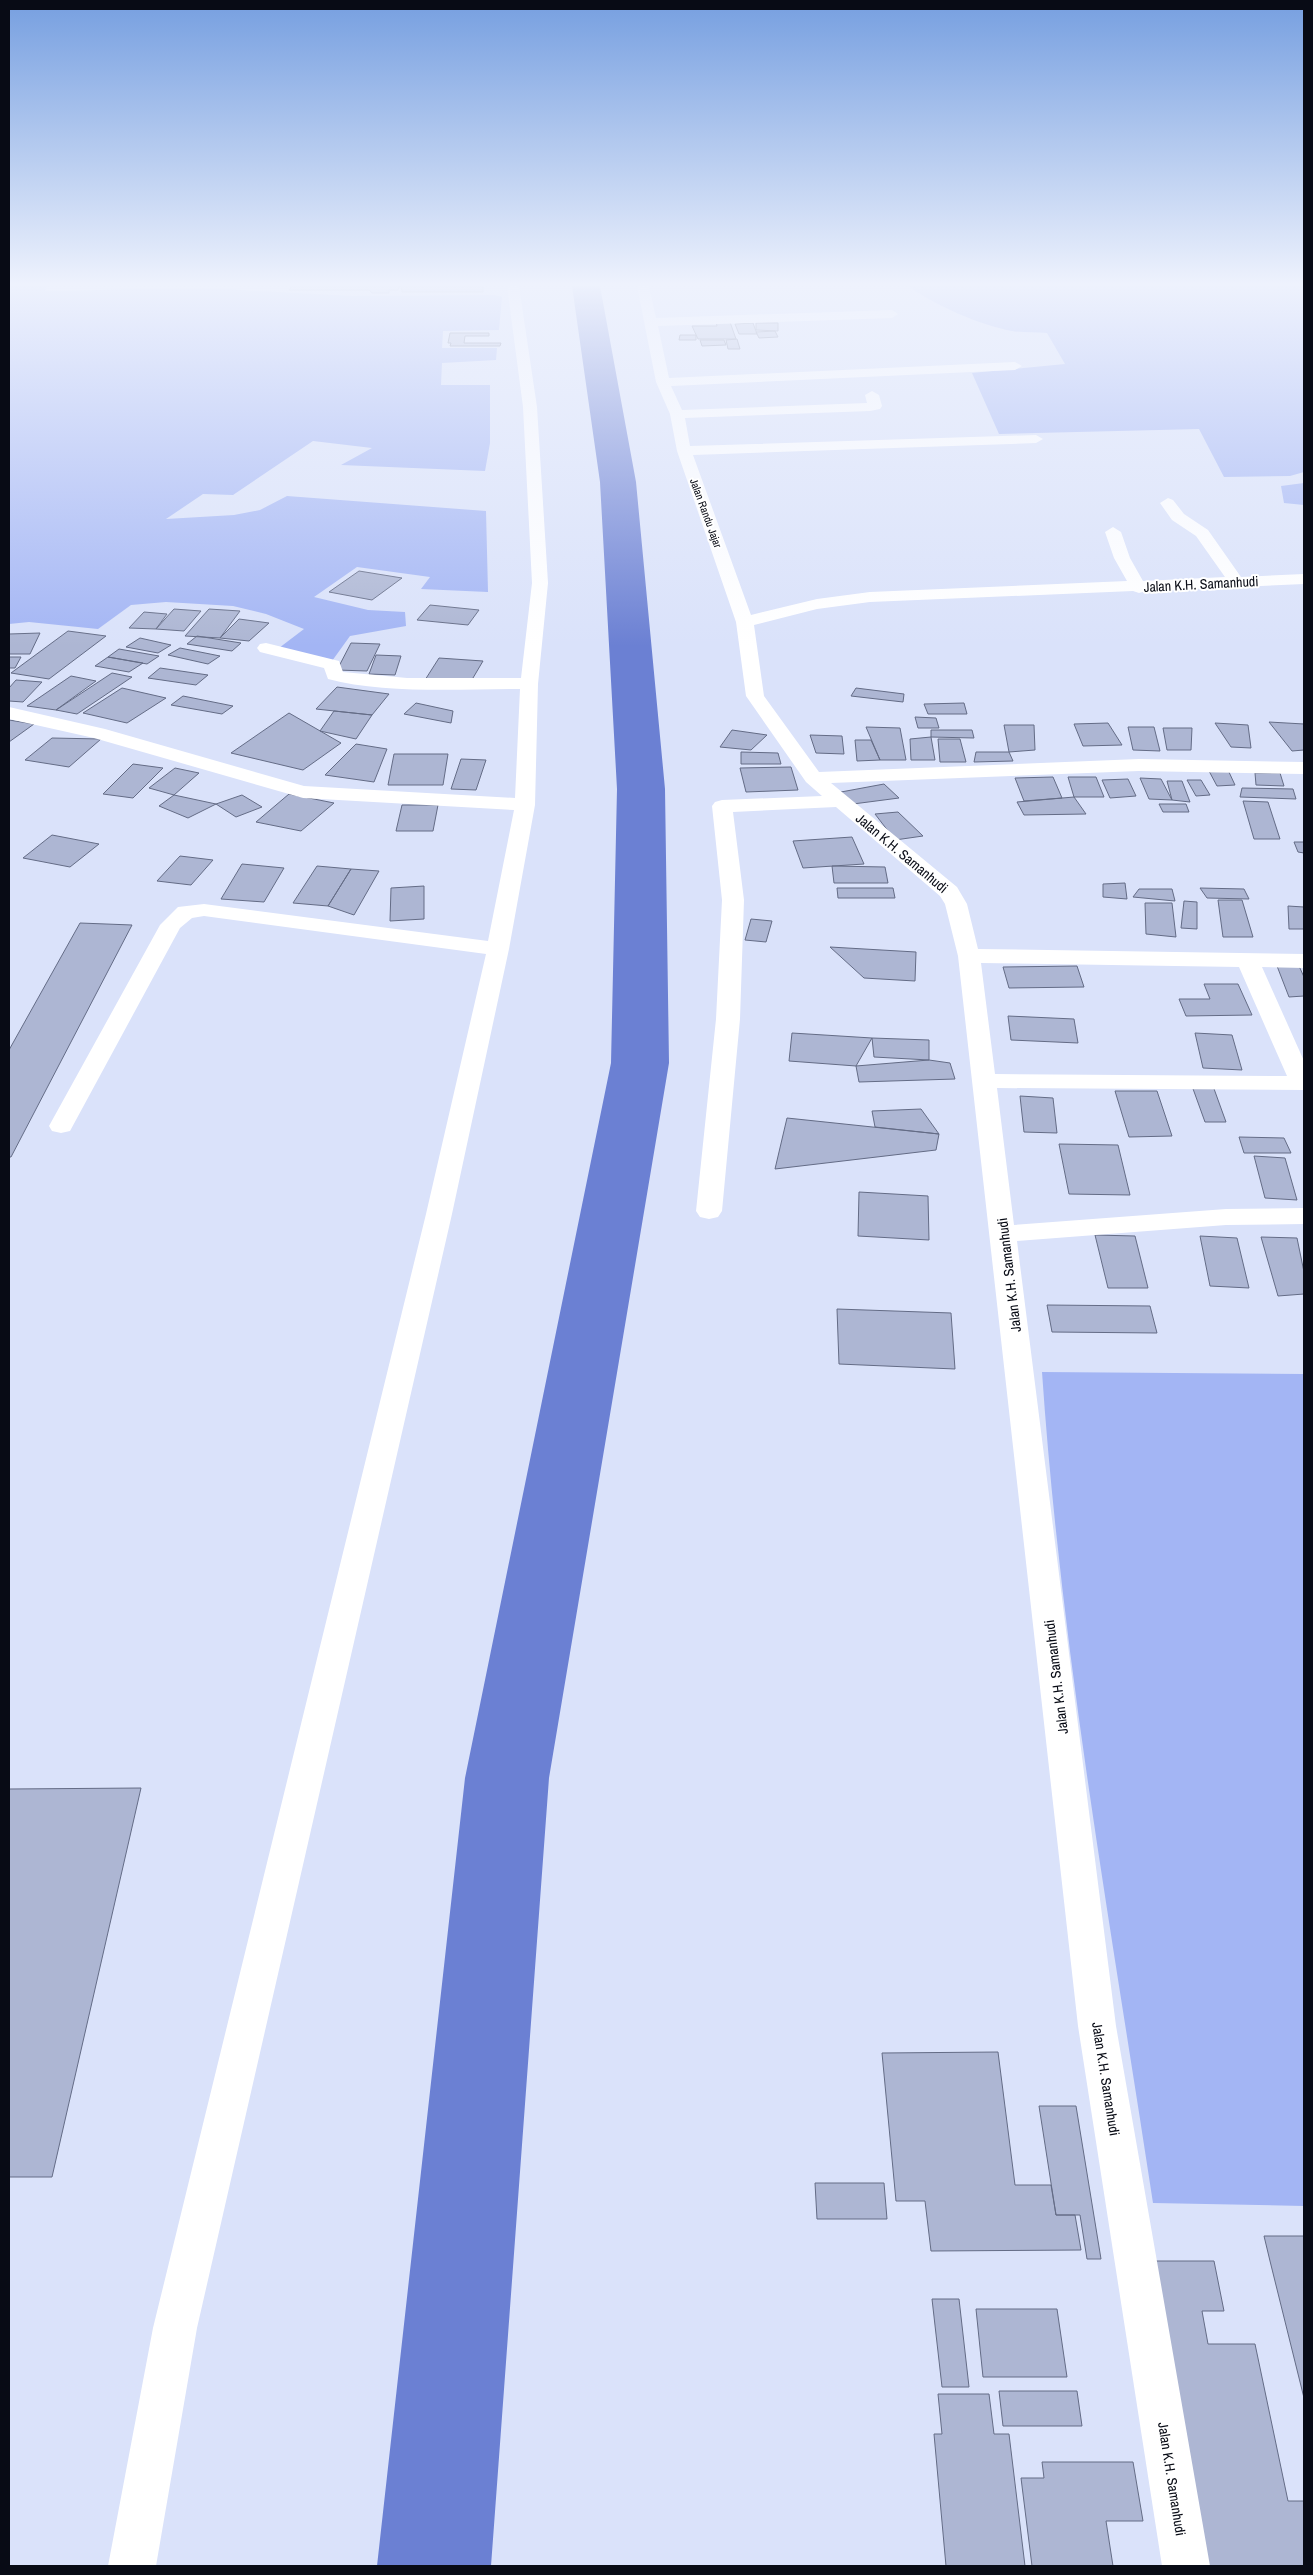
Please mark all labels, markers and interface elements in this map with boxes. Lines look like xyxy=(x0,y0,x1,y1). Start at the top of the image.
street label: Jalan Randu Jajar xyxy=(687,476,725,550)
street label: Jalan K.H. Samanhudi xyxy=(1143,572,1259,596)
street label: Jalan K.H. Samanhudi xyxy=(852,809,952,897)
street label: Jalan K.H. Samanhudi xyxy=(993,1217,1025,1333)
street label: Jalan K.H. Samanhudi xyxy=(1040,1619,1072,1735)
street label: Jalan K.H. Samanhudi xyxy=(1088,2021,1124,2137)
street label: Jalan K.H. Samanhudi xyxy=(1154,2421,1190,2537)

